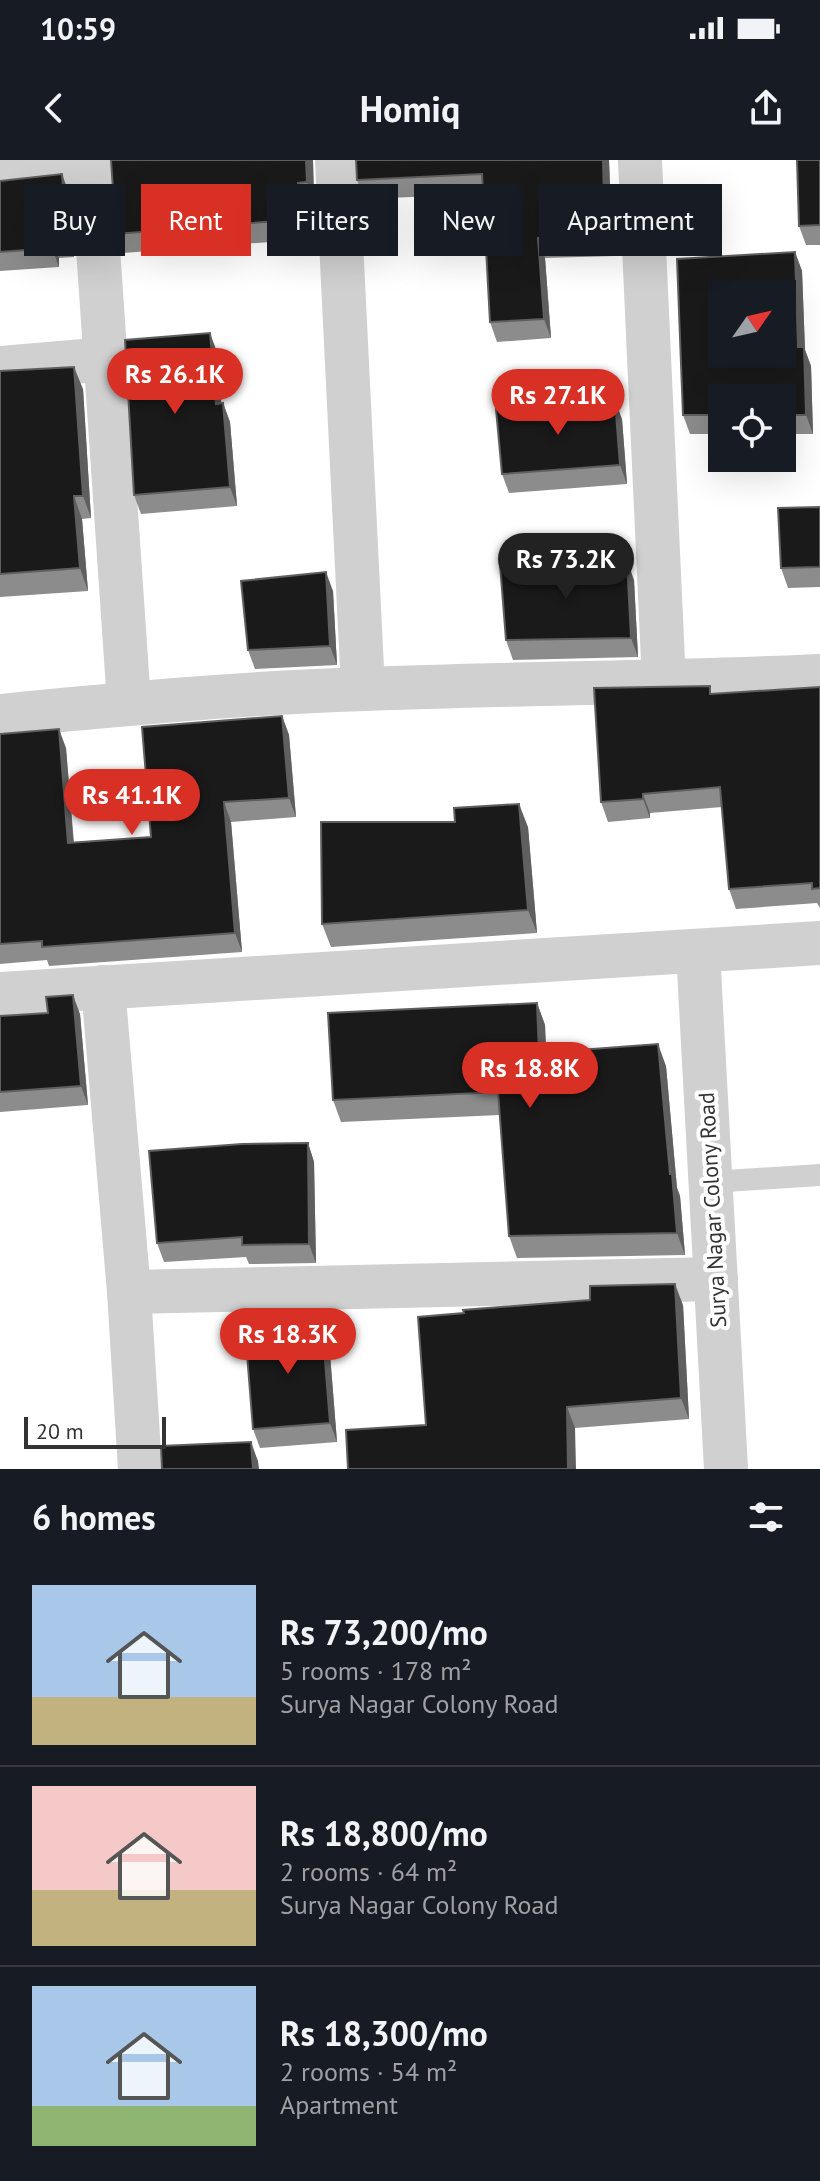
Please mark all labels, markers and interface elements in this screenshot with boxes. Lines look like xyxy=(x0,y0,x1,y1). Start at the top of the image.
text: 10:59 xyxy=(40,9,116,48)
text: Homiq xyxy=(360,85,460,132)
icon: back xyxy=(32,86,76,130)
icon: share xyxy=(744,86,788,130)
chip: Buy xyxy=(24,184,125,256)
chip: Rent xyxy=(141,184,251,256)
chip: Filters xyxy=(267,184,398,256)
chip: New xyxy=(414,184,523,256)
chip: Apartment xyxy=(539,184,722,256)
north arrow xyxy=(708,280,796,368)
map controls xyxy=(708,280,796,472)
pin: Rs 26.1K xyxy=(92,348,258,416)
text: Rs 26.1K xyxy=(125,357,225,390)
pin: Rs 27.1K xyxy=(475,369,641,437)
text: Rs 27.1K xyxy=(510,378,606,411)
button: locate xyxy=(708,384,796,472)
pin: Rs 73.2K xyxy=(483,533,649,601)
text: Rs 73.2K xyxy=(516,542,616,575)
pin: Rs 41.1K xyxy=(49,769,215,837)
text: Rs 41.1K xyxy=(82,778,182,811)
pin: Rs 18.8K xyxy=(447,1042,613,1110)
text: Rs 18.8K xyxy=(480,1051,580,1084)
street label: Surya Nagar Colony Road xyxy=(692,1092,732,1328)
pin: Rs 18.3K xyxy=(205,1308,371,1376)
text: Rs 18.3K xyxy=(238,1317,338,1350)
scale bar xyxy=(24,1413,166,1449)
text: 20 m xyxy=(36,1417,84,1445)
text: 6 homes xyxy=(32,1495,156,1539)
icon: filters xyxy=(744,1495,788,1539)
text: Rs 73,200/mo xyxy=(280,1610,488,1654)
icon: home xyxy=(96,1617,192,1713)
text: 5 rooms · 178 m² xyxy=(280,1654,472,1687)
text: Surya Nagar Colony Road xyxy=(280,1687,558,1720)
text: Rs 18,800/mo xyxy=(280,1811,488,1855)
icon: home xyxy=(96,1818,192,1914)
text: 2 rooms · 64 m² xyxy=(280,1855,457,1888)
text: Surya Nagar Colony Road xyxy=(280,1888,558,1921)
text: Rs 18,300/mo xyxy=(280,2011,488,2055)
icon: home xyxy=(96,2018,192,2114)
text: 2 rooms · 54 m² xyxy=(280,2055,457,2088)
text: Apartment xyxy=(280,2088,398,2121)

